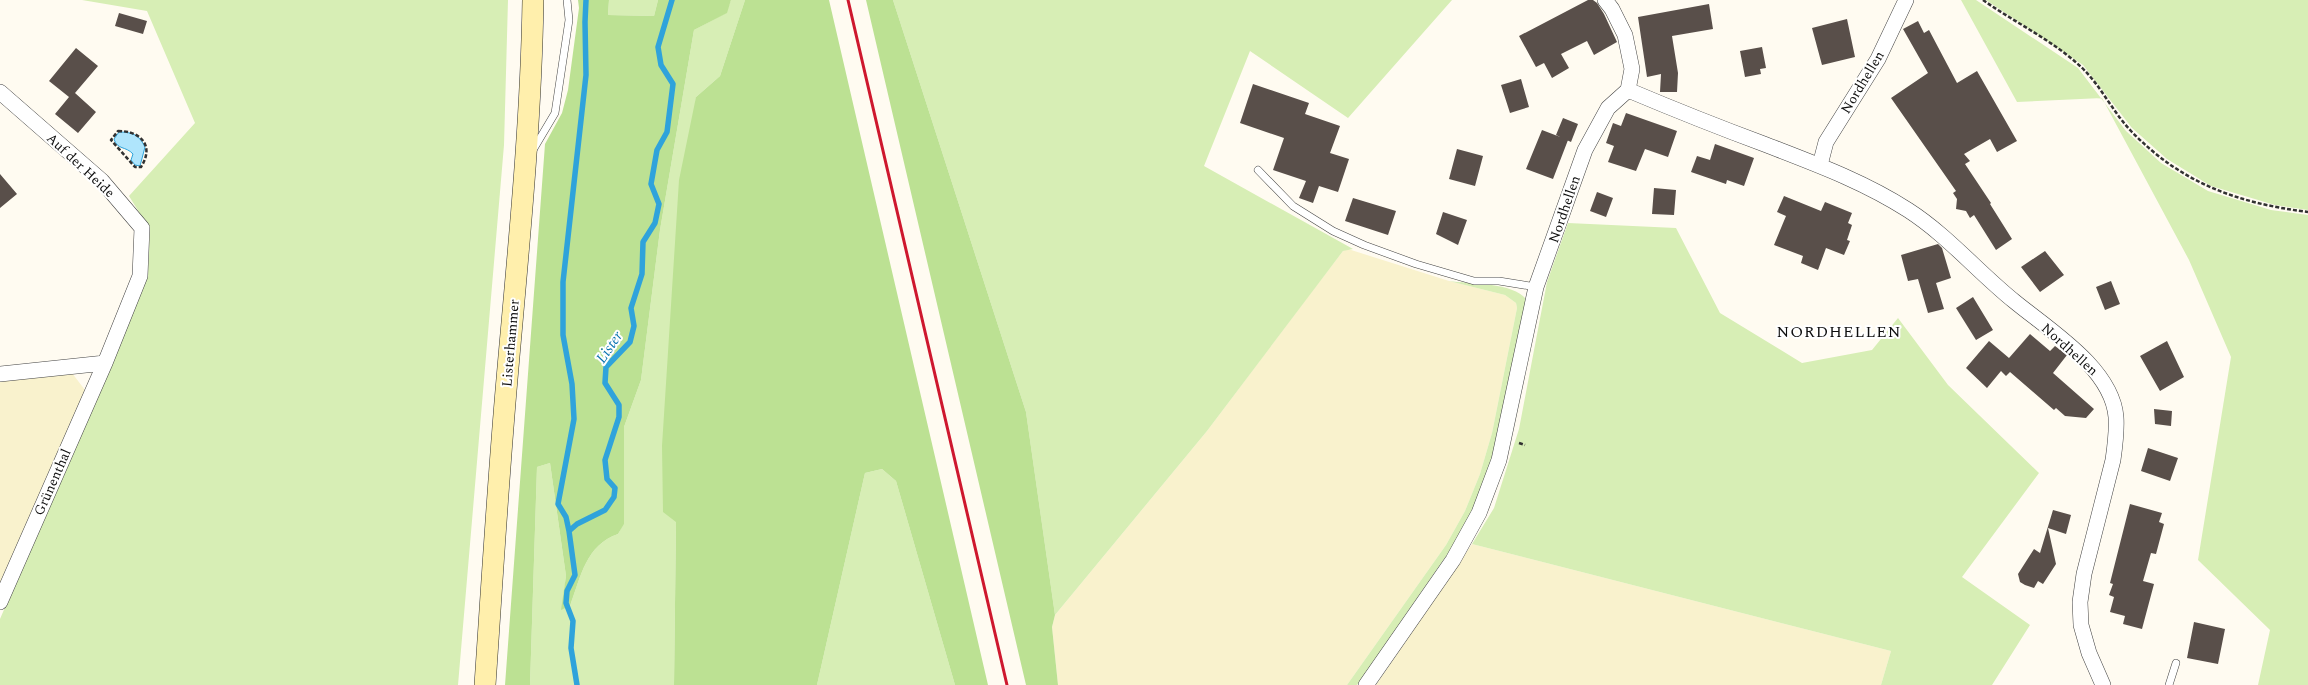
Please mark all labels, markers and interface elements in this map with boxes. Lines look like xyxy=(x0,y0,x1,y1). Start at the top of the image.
street label: Nordhellen xyxy=(1835,47,1890,118)
street label: Auf der Heide xyxy=(42,128,120,203)
street label: Nordhellen xyxy=(1543,173,1586,246)
street label: Listerhammer xyxy=(496,298,525,388)
street label: Nordhellen xyxy=(2037,318,2103,381)
district label: NORDHELLEN xyxy=(1776,320,1902,344)
water label: Lister xyxy=(590,326,629,368)
street label: Grünenthal xyxy=(28,445,77,519)

